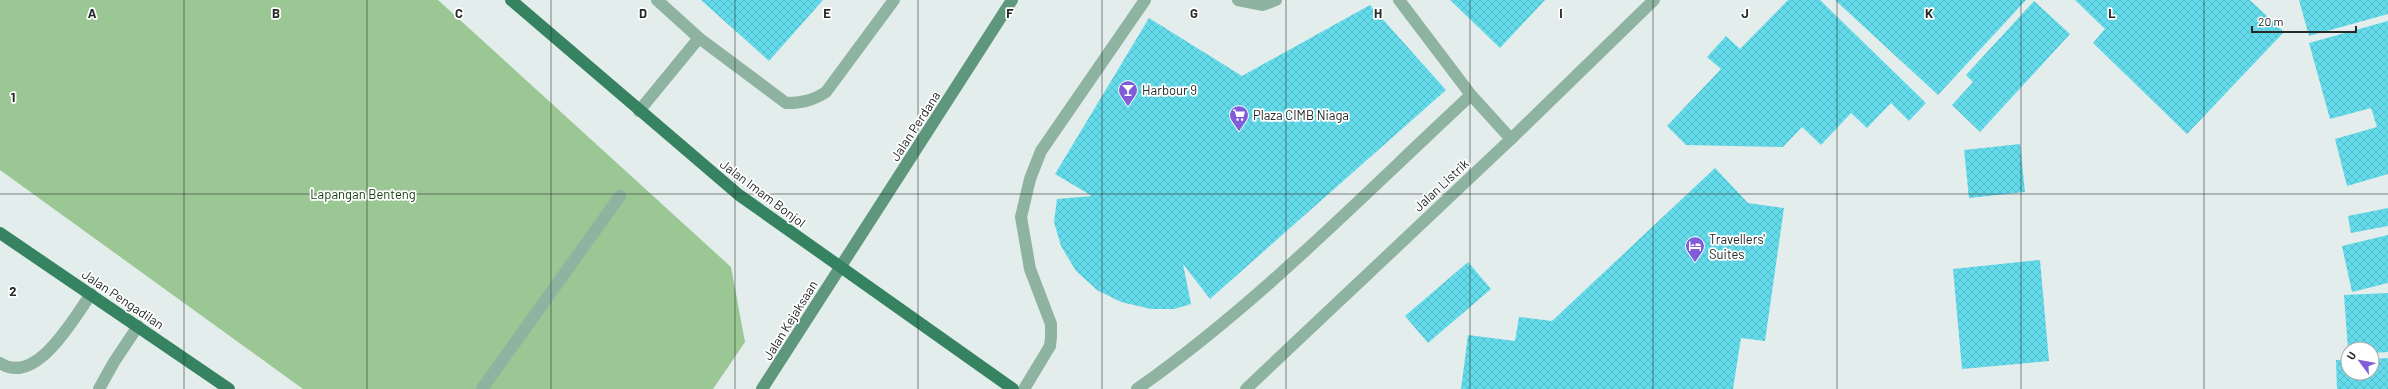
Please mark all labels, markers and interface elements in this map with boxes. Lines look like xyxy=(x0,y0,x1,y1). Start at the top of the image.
text: A xyxy=(88,5,97,21)
text: B xyxy=(272,5,280,21)
text: C xyxy=(455,5,463,21)
text: D xyxy=(639,5,647,21)
text: E xyxy=(823,5,831,21)
text: F xyxy=(1006,5,1014,21)
text: G xyxy=(1190,5,1198,21)
text: H xyxy=(1374,5,1382,21)
text: I xyxy=(1559,5,1563,21)
text: J xyxy=(1741,5,1749,21)
text: K xyxy=(1925,5,1933,21)
text: L xyxy=(2108,5,2116,21)
scale bar xyxy=(2252,8,2356,34)
text: 20 m xyxy=(2258,14,2284,28)
bar icon: Harbour 9 xyxy=(1117,79,1139,107)
place label: Harbour 9 xyxy=(1142,82,1197,98)
street label: Jalan Perdana xyxy=(887,88,943,164)
text: 1 xyxy=(11,89,15,105)
supermarket icon: Plaza CIMB Niaga xyxy=(1228,104,1250,132)
place label: Plaza CIMB Niaga xyxy=(1253,107,1349,123)
street label: Jalan Listrik xyxy=(1410,155,1472,215)
street label: Jalan Imam Bonjol xyxy=(717,156,809,230)
park label: Lapangan Benteng xyxy=(310,186,416,202)
place label: Travellers' Suites xyxy=(1709,231,1765,262)
hotel icon: Travellers' Suites xyxy=(1684,235,1706,263)
street label: Jalan Pengadilan xyxy=(79,266,167,332)
street label: Jalan Kejaksaan xyxy=(759,277,821,363)
text: 2 xyxy=(9,283,17,299)
north arrow xyxy=(2340,341,2380,381)
text: U xyxy=(2344,349,2358,362)

